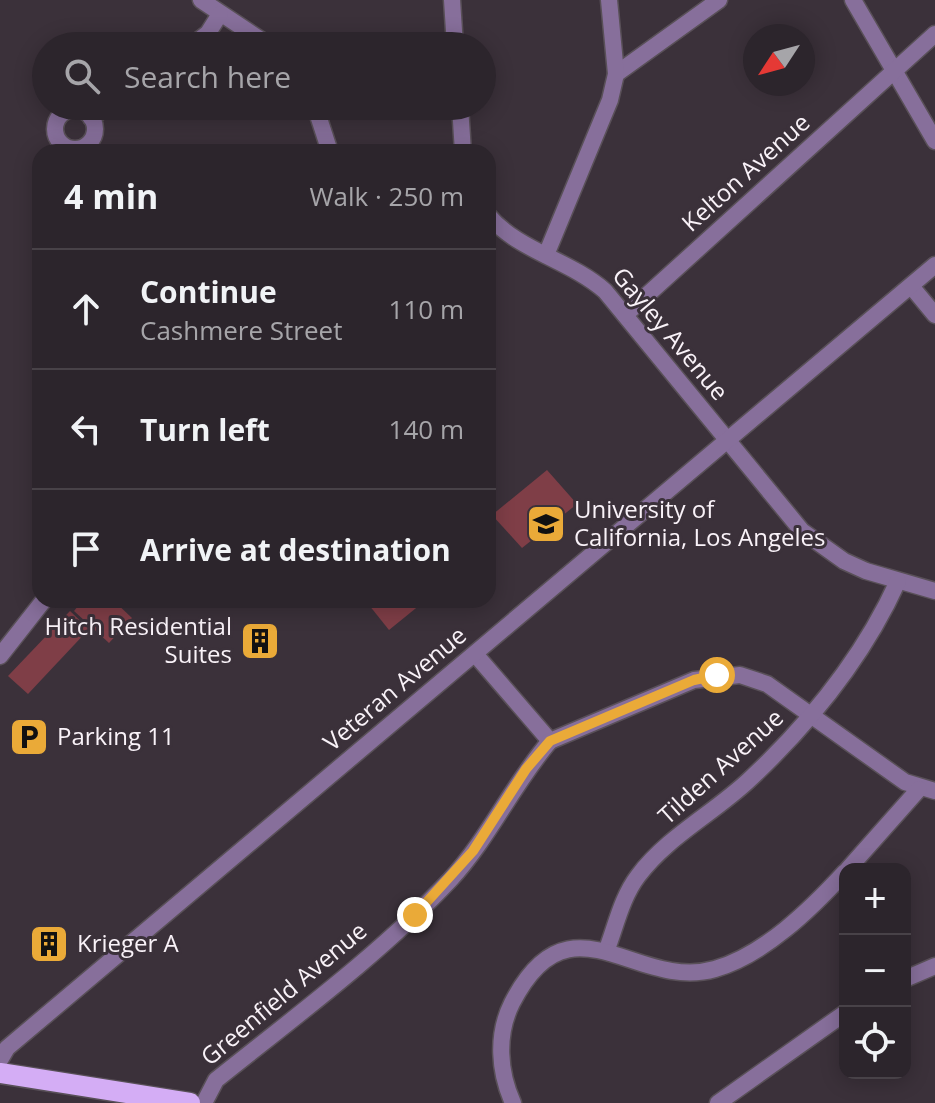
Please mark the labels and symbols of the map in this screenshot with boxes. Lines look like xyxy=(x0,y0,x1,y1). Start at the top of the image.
north arrow xyxy=(743,24,815,96)
street label: Kelton Avenue xyxy=(674,106,816,238)
street label: Gayley Avenue xyxy=(606,260,737,407)
place label: University of California, Los Angeles xyxy=(574,492,825,553)
school or university icon: University of California, Los Angeles xyxy=(525,503,567,545)
place label: Hitch Residential Suites xyxy=(45,609,232,670)
street label: Veteran Avenue xyxy=(315,618,473,758)
building icon: Hitch Residential Suites xyxy=(239,620,281,662)
route start xyxy=(699,657,735,693)
street label: Tilden Avenue xyxy=(650,701,790,831)
parking icon: Parking 11 xyxy=(8,716,50,758)
place label: Parking 11 xyxy=(57,719,175,752)
route end xyxy=(397,897,433,933)
street label: Greenfield Avenue xyxy=(193,914,373,1072)
building icon: Krieger A xyxy=(28,923,70,965)
place label: Krieger A xyxy=(77,926,180,959)

